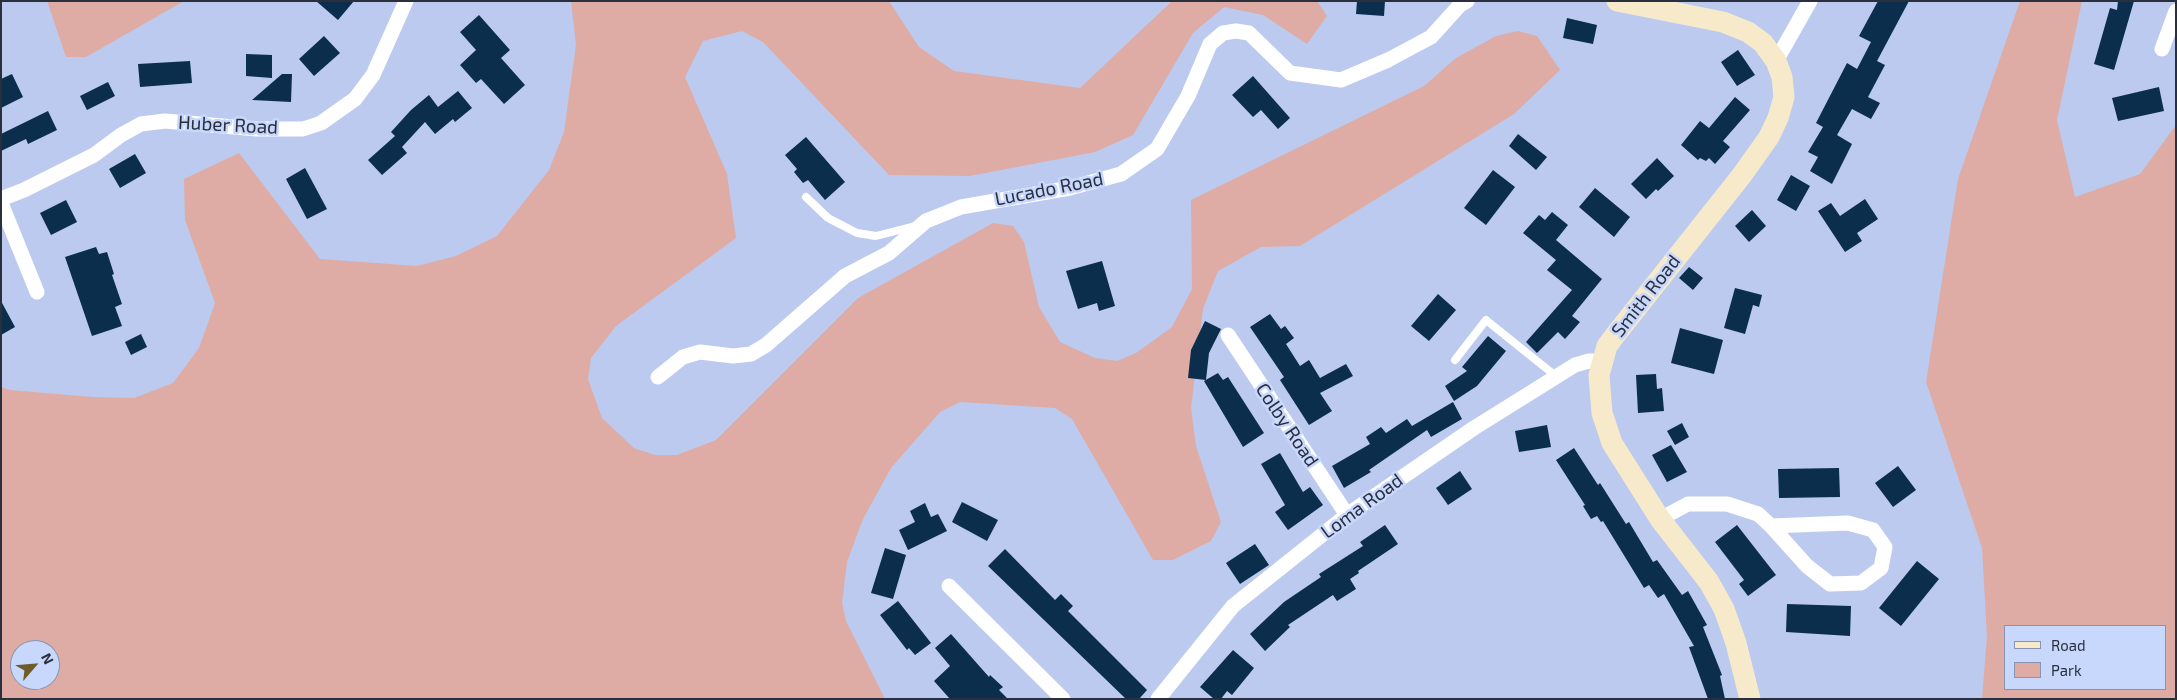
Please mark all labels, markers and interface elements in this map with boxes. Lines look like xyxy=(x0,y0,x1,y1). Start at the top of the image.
street label: Huber Road xyxy=(177,111,279,139)
street label: Lucado Road xyxy=(993,167,1105,211)
street label: Smith Road xyxy=(1607,250,1685,342)
street label: Colby Road xyxy=(1251,379,1323,471)
street label: Loma Road xyxy=(1317,469,1407,543)
legend xyxy=(2004,625,2167,690)
text: Road xyxy=(2051,636,2086,654)
north arrow xyxy=(10,640,60,690)
text: N xyxy=(38,650,58,667)
text: Park xyxy=(2051,661,2082,679)

